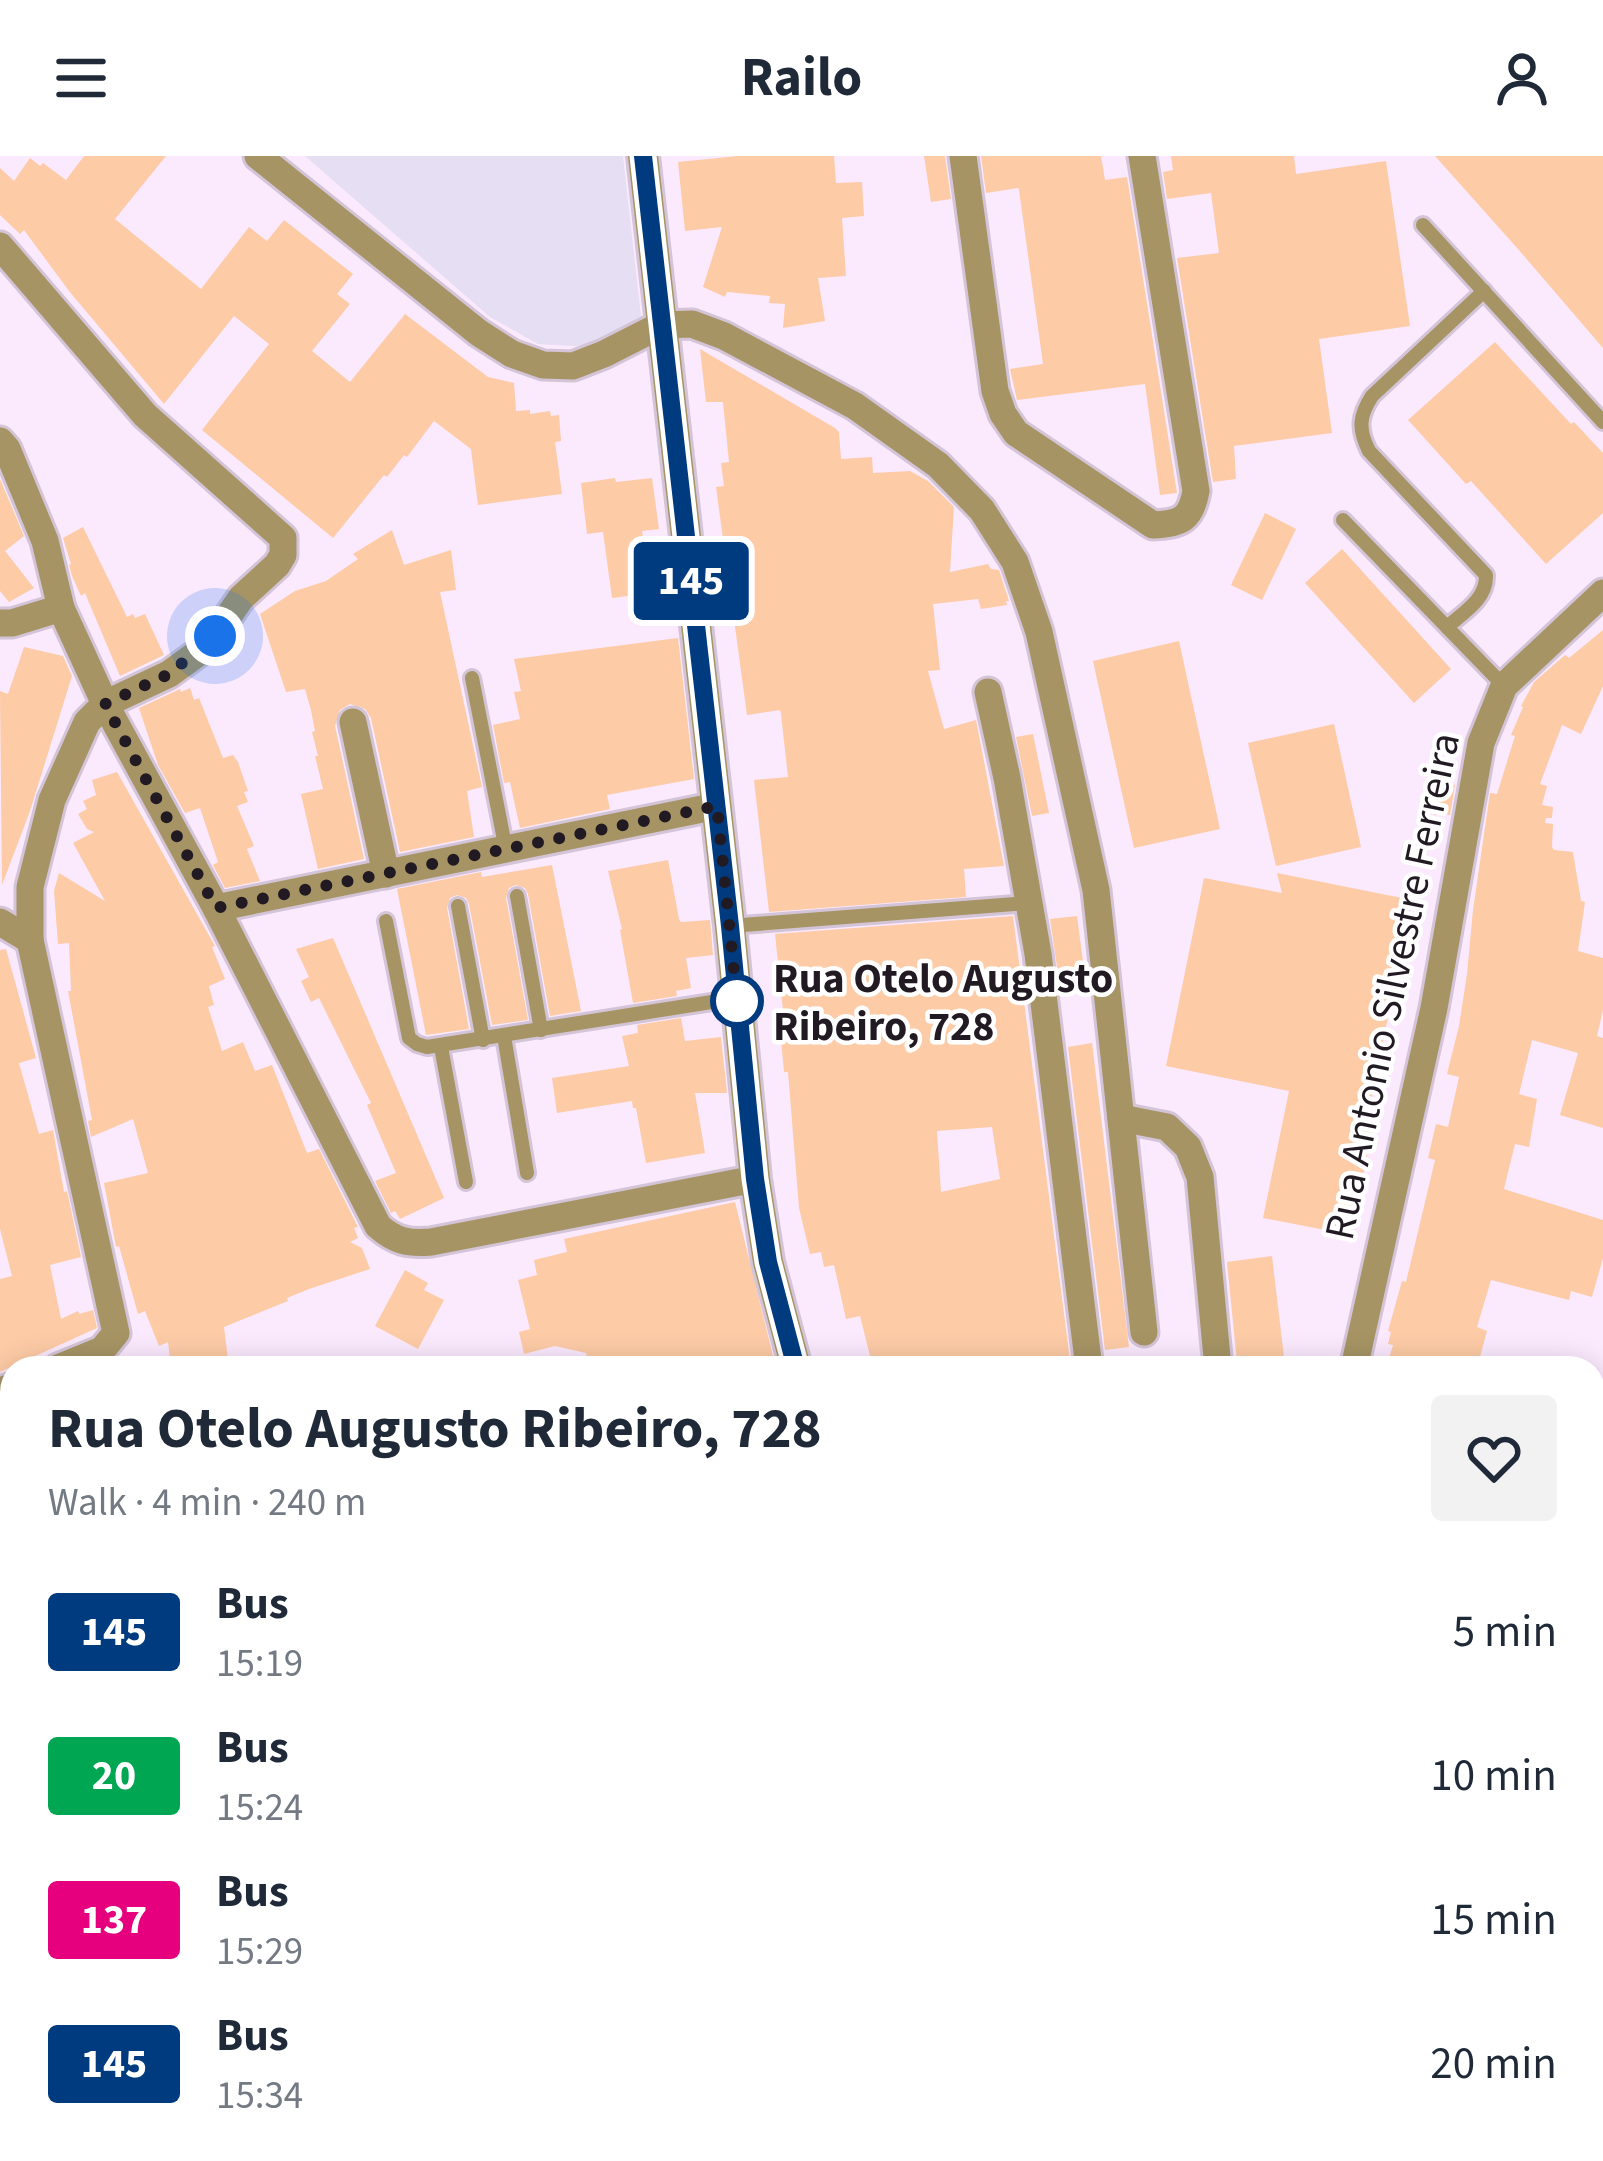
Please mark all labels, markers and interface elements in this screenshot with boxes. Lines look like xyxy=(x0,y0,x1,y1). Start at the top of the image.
text: Railo xyxy=(741,40,862,117)
icon: menu xyxy=(48,45,114,111)
icon: person xyxy=(1489,45,1555,111)
line badge: 145 xyxy=(622,542,760,620)
text: 145 xyxy=(658,551,724,611)
your location xyxy=(185,606,245,666)
street label: Rua Antonio Silvestre Ferreira xyxy=(1310,727,1476,1245)
place label: Rua Otelo Augusto Ribeiro, 728 xyxy=(773,949,1113,1057)
marker: Rua Otelo Augusto Ribeiro, 728 xyxy=(712,976,762,1026)
text: Rua Otelo Augusto Ribeiro, 728 xyxy=(48,1389,822,1470)
button: heart xyxy=(1431,1395,1557,1521)
text: Walk · 4 min · 240 m xyxy=(48,1475,366,1531)
text: Bus xyxy=(216,1572,289,1636)
text: 5 min xyxy=(1453,1600,1557,1664)
text: 145 xyxy=(81,1602,147,1662)
text: 15:19 xyxy=(216,1636,303,1692)
text: Bus xyxy=(216,1716,289,1780)
text: 10 min xyxy=(1430,1744,1557,1808)
text: 20 xyxy=(92,1746,136,1806)
text: 15:24 xyxy=(216,1780,303,1836)
text: Bus xyxy=(216,1860,289,1924)
text: 15 min xyxy=(1430,1888,1557,1952)
text: 137 xyxy=(81,1890,147,1950)
text: 15:29 xyxy=(216,1924,303,1980)
text: Bus xyxy=(216,2004,289,2068)
text: 20 min xyxy=(1430,2032,1557,2096)
text: 145 xyxy=(81,2034,147,2094)
text: 15:34 xyxy=(216,2068,303,2124)

